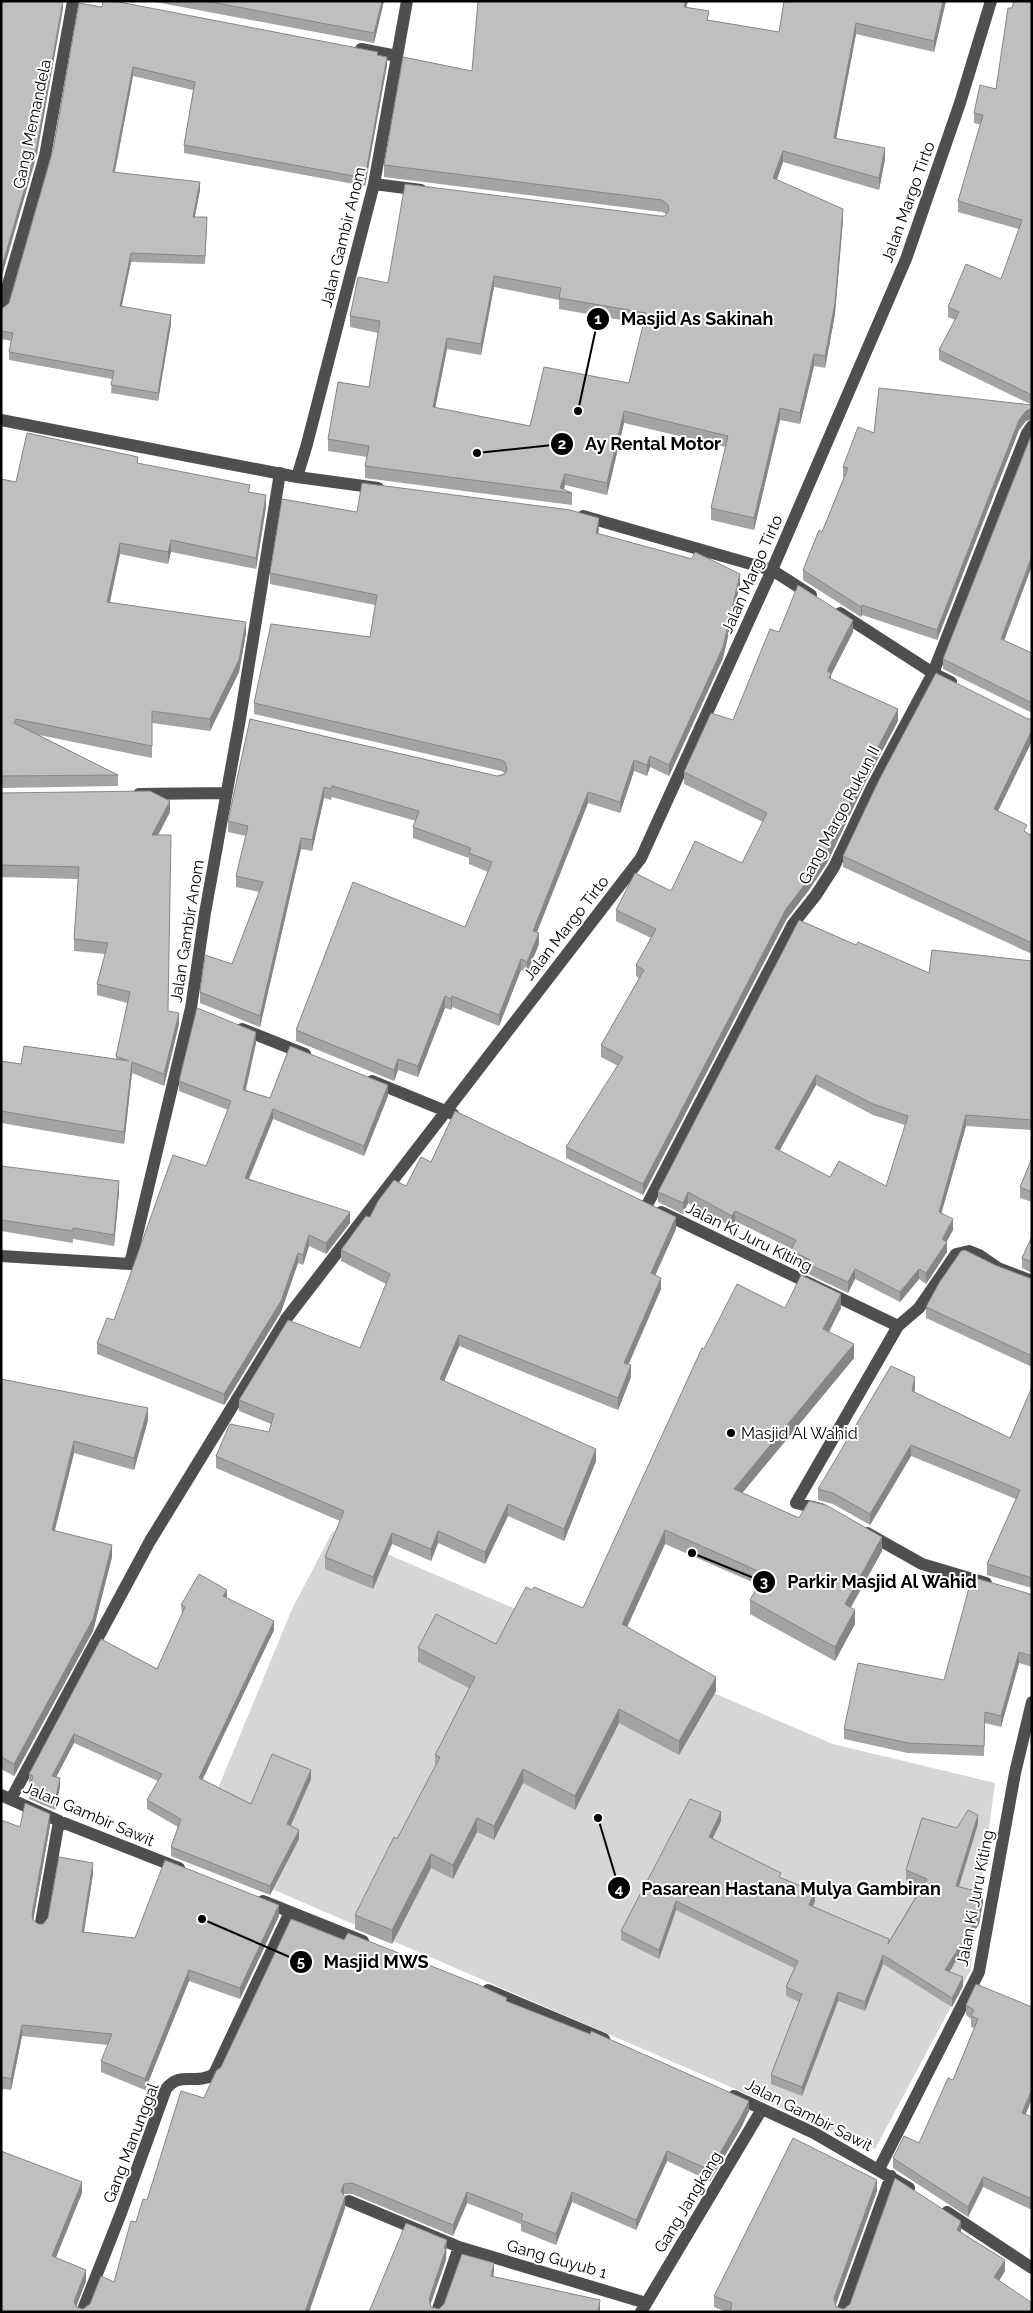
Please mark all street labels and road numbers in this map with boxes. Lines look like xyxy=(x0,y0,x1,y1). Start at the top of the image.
street label: Gang Memandela xyxy=(9,57,55,191)
street label: Jalan Margo Tirto xyxy=(877,139,939,265)
street label: Jalan Gambir Anom xyxy=(316,165,370,309)
street label: Jalan Margo Tirto xyxy=(717,512,787,636)
street label: Gang Margo Rukun II xyxy=(794,742,884,888)
street label: Jalan Gambir Anom xyxy=(166,858,208,1004)
street label: Jalan Margo Tirto xyxy=(519,872,613,984)
street label: Jalan Ki Juru Kiting xyxy=(683,1198,815,1276)
street label: Jalan Gambir Sawit xyxy=(21,1778,158,1850)
street label: Jalan Ki Juru Kiting xyxy=(952,1828,998,1968)
street label: Jalan Gambir Sawit xyxy=(742,2075,876,2156)
street label: Gang Manunggal xyxy=(99,2080,163,2206)
street label: Gang Jangkang xyxy=(650,2148,726,2256)
street label: Gang Guyub 1 xyxy=(505,2236,609,2282)

